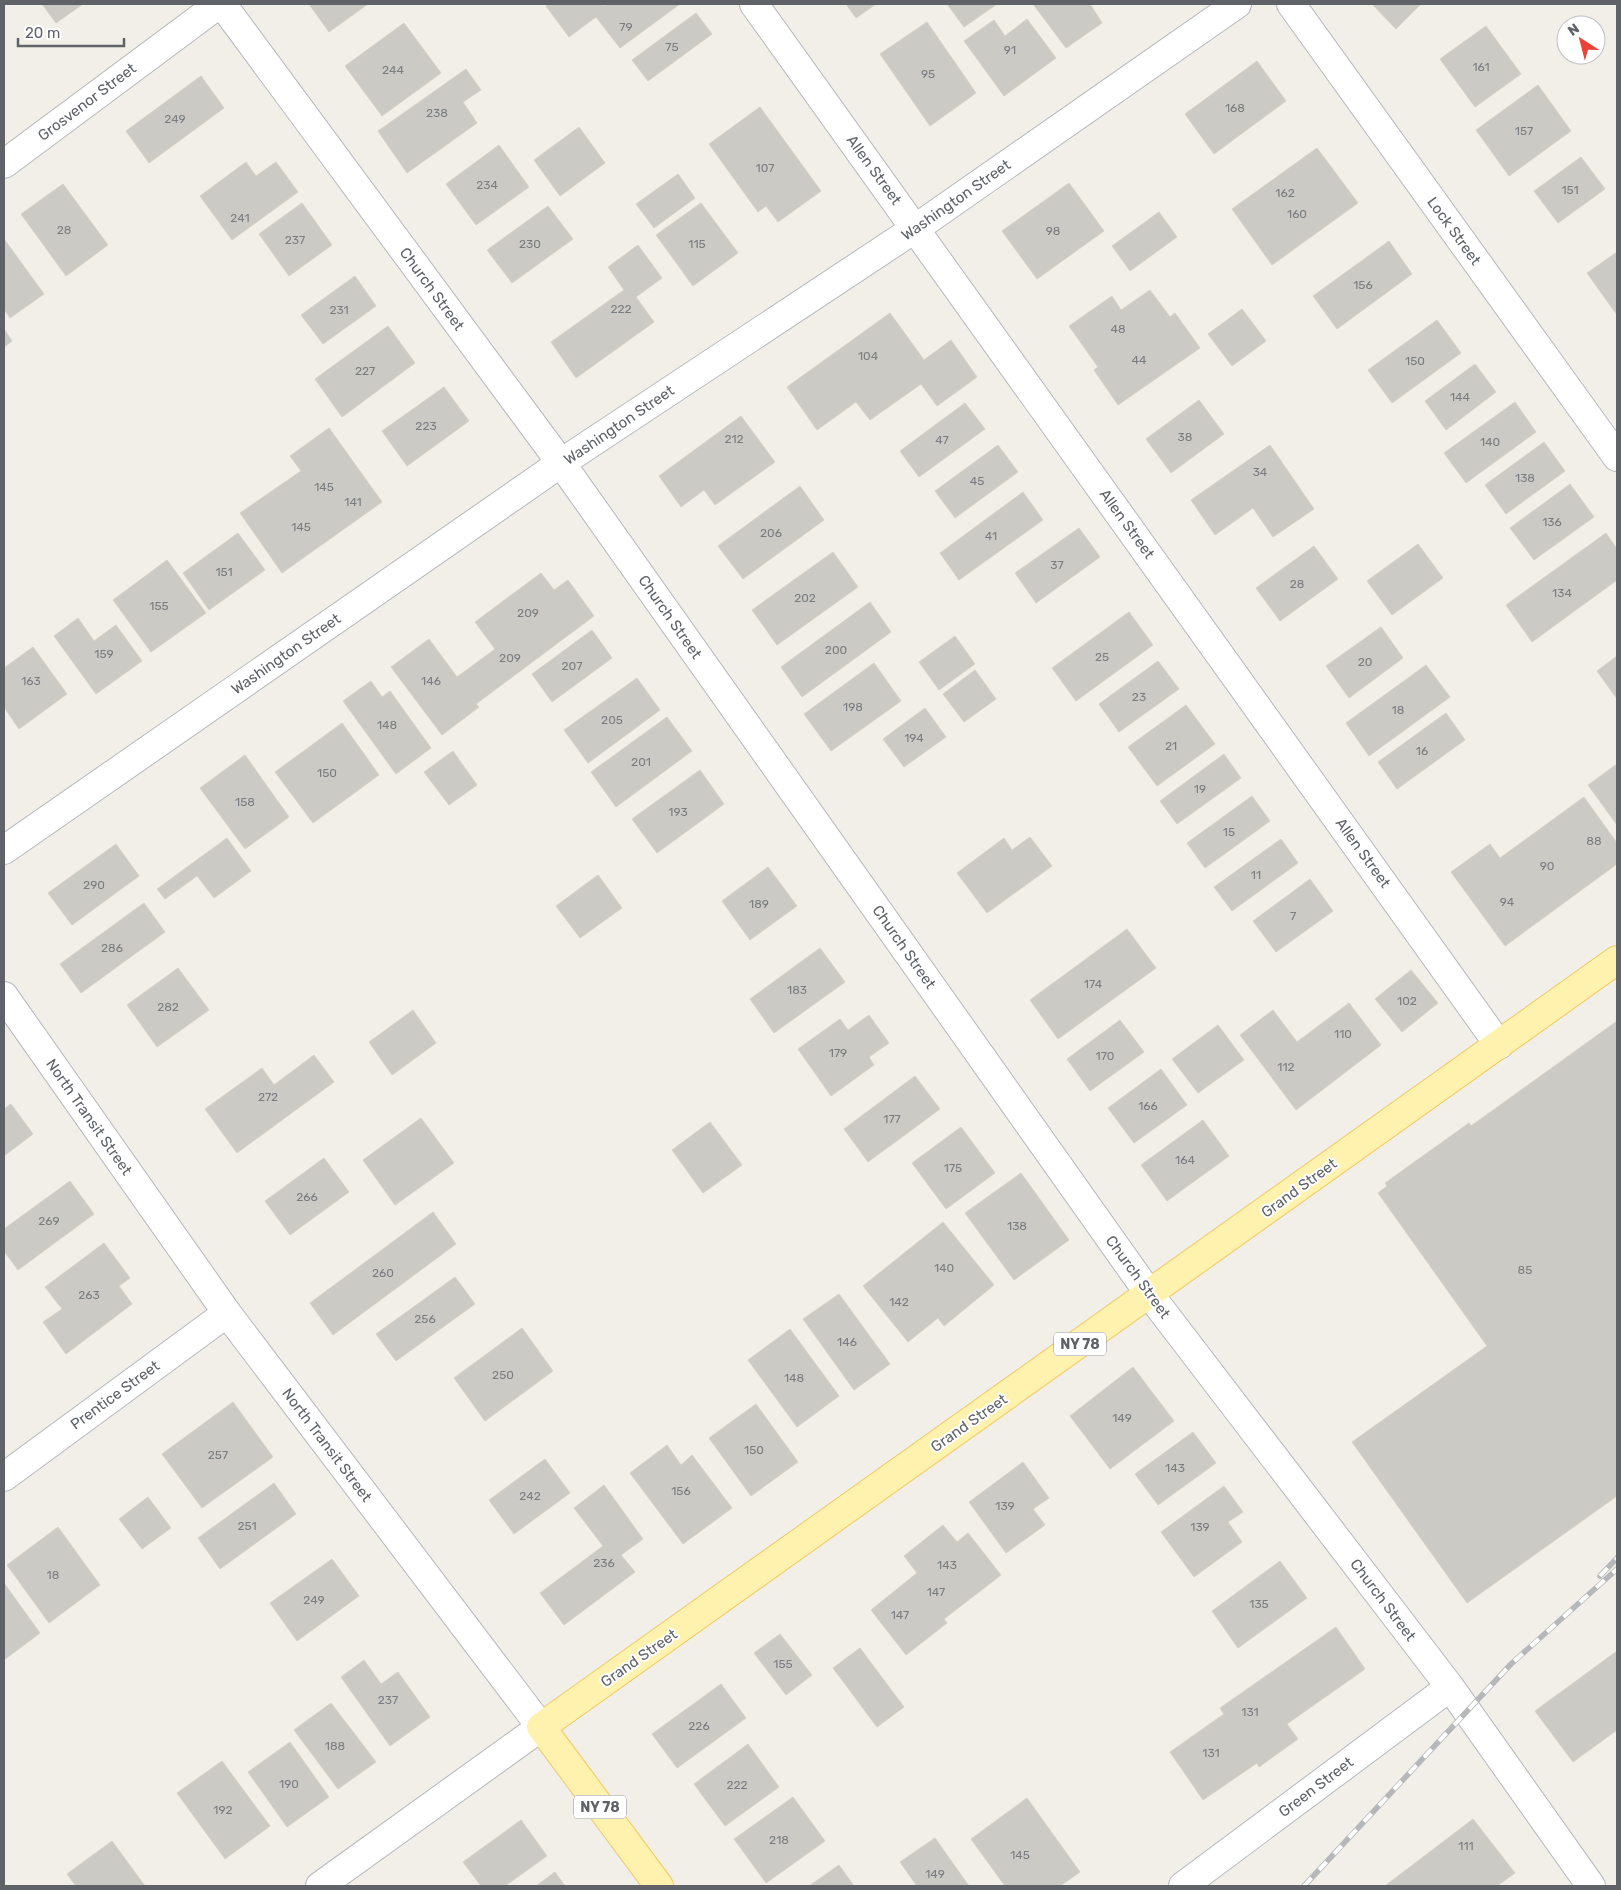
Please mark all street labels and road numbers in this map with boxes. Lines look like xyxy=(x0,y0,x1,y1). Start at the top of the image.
street label: Grosvenor Street xyxy=(34,59,140,145)
street label: Allen Street xyxy=(843,132,905,209)
street label: Washington Street xyxy=(898,156,1014,244)
street label: Lock Street xyxy=(1423,193,1485,269)
street label: Church Street xyxy=(396,244,468,334)
street label: Washington Street xyxy=(560,381,678,469)
street label: Allen Street xyxy=(1096,486,1158,563)
street label: Church Street xyxy=(634,572,706,662)
street label: Washington Street xyxy=(228,610,344,698)
street label: Allen Street xyxy=(1332,815,1394,892)
street label: Church Street xyxy=(868,902,940,992)
street label: North Transit Street xyxy=(42,1055,136,1179)
street label: Grand Street xyxy=(1258,1154,1340,1221)
street label: Church Street xyxy=(1102,1232,1174,1322)
road number: NY 78 xyxy=(1054,1332,1106,1356)
street label: Prentice Street xyxy=(67,1357,163,1433)
street label: North Transit Street xyxy=(278,1385,376,1505)
street label: Grand Street xyxy=(927,1390,1011,1456)
street label: Church Street xyxy=(1346,1555,1420,1645)
street label: Grand Street xyxy=(597,1625,681,1691)
street label: Green Street xyxy=(1275,1753,1357,1821)
road number: NY 78 xyxy=(574,1795,626,1818)

